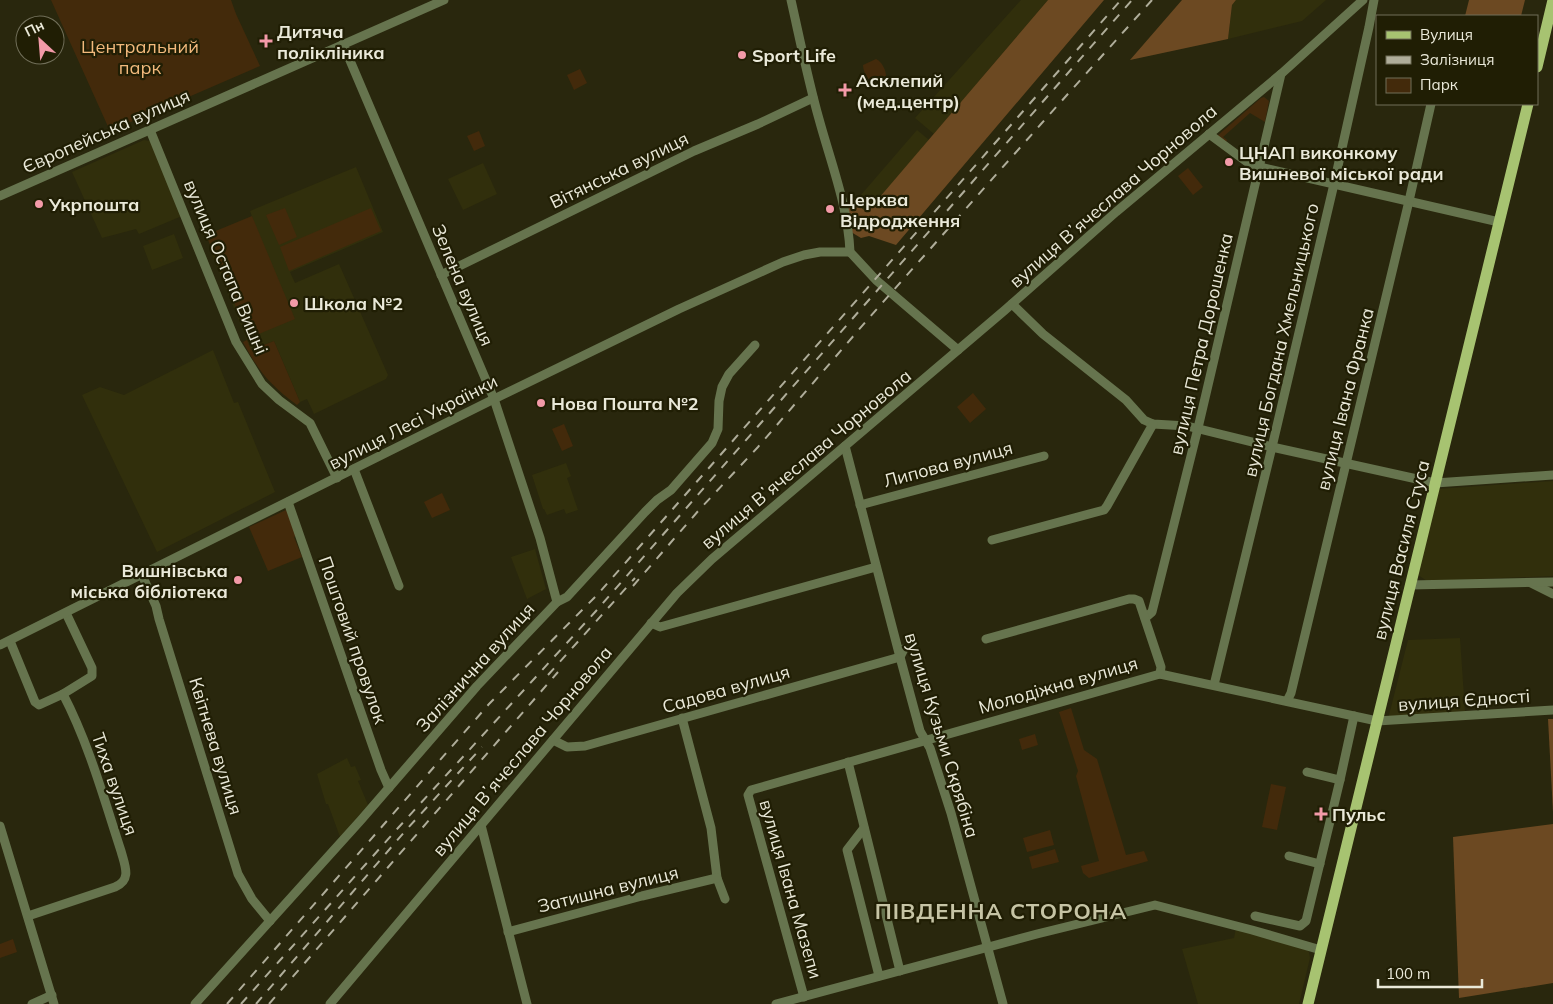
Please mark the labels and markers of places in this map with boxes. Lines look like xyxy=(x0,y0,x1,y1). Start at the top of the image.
place label: Дитяча полікліника xyxy=(277,20,385,64)
marker: Дитяча полікліника xyxy=(259,34,273,48)
place label: Sport Life xyxy=(752,44,836,67)
marker: Sport Life xyxy=(736,49,748,61)
place label: Асклепий (мед.центр) xyxy=(856,69,960,113)
marker: Асклепий (мед.центр) xyxy=(838,83,852,97)
place label: ЦНАП виконкому Вишневої міської ради xyxy=(1239,141,1444,185)
marker: ЦНАП виконкому Вишневої міської ради xyxy=(1223,156,1235,168)
place label: Церква Відродження xyxy=(840,188,960,232)
place label: Укрпошта xyxy=(48,193,139,216)
marker: Укрпошта xyxy=(33,198,45,210)
marker: Церква Відродження xyxy=(824,203,836,215)
place label: Школа №2 xyxy=(304,292,403,315)
marker: Школа №2 xyxy=(288,297,300,309)
place label: Нова Пошта №2 xyxy=(551,392,699,415)
marker: Нова Пошта №2 xyxy=(535,397,547,409)
place label: Вишнівська міська бібліотека xyxy=(71,559,228,603)
marker: Вишнівська міська бібліотека xyxy=(232,574,244,586)
place label: Пульс xyxy=(1332,803,1386,826)
marker: Пульс xyxy=(1314,807,1328,821)

